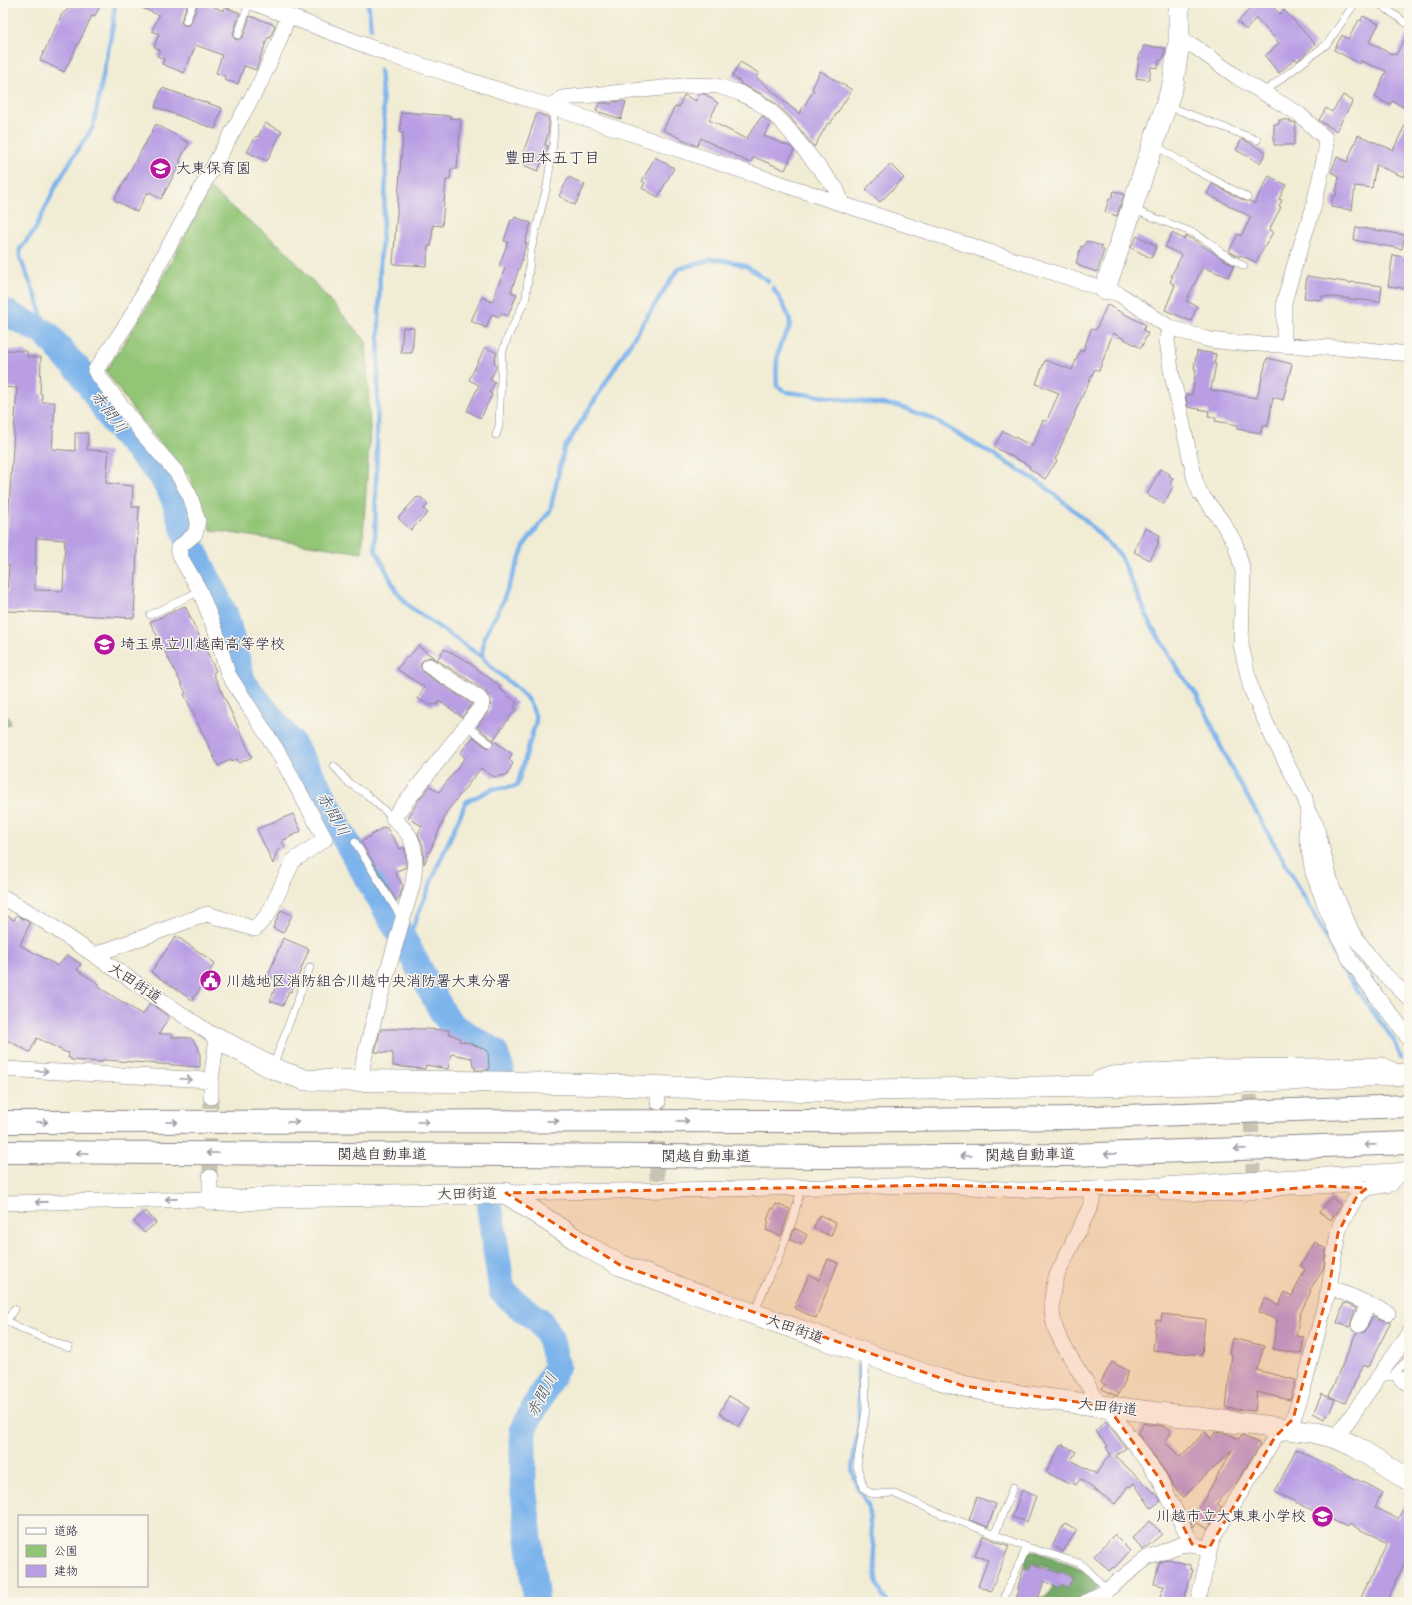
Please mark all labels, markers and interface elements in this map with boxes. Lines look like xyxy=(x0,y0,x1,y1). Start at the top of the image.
district label: 豊田本五丁目 xyxy=(504,147,600,169)
school or university icon: 大東保育園 xyxy=(147,155,173,181)
place label: 大東保育園 xyxy=(176,158,251,179)
water label: 赤間川 xyxy=(86,386,132,438)
school or university icon: 埼玉県立川越南高等学校 xyxy=(92,631,118,657)
place label: 埼玉県立川越南高等学校 xyxy=(120,634,285,655)
water label: 赤間川 xyxy=(312,788,354,840)
street label: 大田街道 xyxy=(104,958,166,1008)
public building icon: 川越地区消防組合川越中央消防署大東分署 xyxy=(197,968,223,994)
place label: 川越地区消防組合川越中央消防署大東分署 xyxy=(226,971,511,992)
one-way arrow xyxy=(35,1067,48,1074)
one-way arrow xyxy=(179,1075,192,1082)
one-way arrow xyxy=(546,1117,559,1125)
one-way arrow xyxy=(676,1117,689,1125)
one-way arrow xyxy=(35,1118,48,1126)
one-way arrow xyxy=(165,1118,178,1126)
one-way arrow xyxy=(286,1118,299,1126)
one-way arrow xyxy=(416,1118,429,1126)
one-way arrow xyxy=(1364,1141,1377,1148)
street label: 関越自動車道 xyxy=(337,1144,427,1165)
street label: 関越自動車道 xyxy=(985,1144,1075,1166)
street label: 関越自動車道 xyxy=(661,1146,751,1167)
one-way arrow xyxy=(1234,1146,1247,1153)
one-way arrow xyxy=(76,1149,89,1157)
one-way arrow xyxy=(206,1149,219,1157)
one-way arrow xyxy=(1104,1150,1117,1157)
one-way arrow xyxy=(960,1152,973,1160)
street label: 大田街道 xyxy=(437,1183,497,1205)
one-way arrow xyxy=(165,1195,178,1203)
one-way arrow xyxy=(35,1198,48,1206)
street label: 大田街道 xyxy=(763,1309,827,1349)
water label: 赤間川 xyxy=(521,1369,563,1421)
street label: 大田街道 xyxy=(1077,1393,1139,1421)
school or university icon: 川越市立大東東小学校 xyxy=(1309,1503,1335,1529)
place label: 川越市立大東東小学校 xyxy=(1156,1506,1306,1527)
legend xyxy=(18,1515,148,1587)
text: 道路 xyxy=(54,1523,78,1540)
text: 公園 xyxy=(54,1543,78,1560)
text: 建物 xyxy=(54,1563,78,1580)

